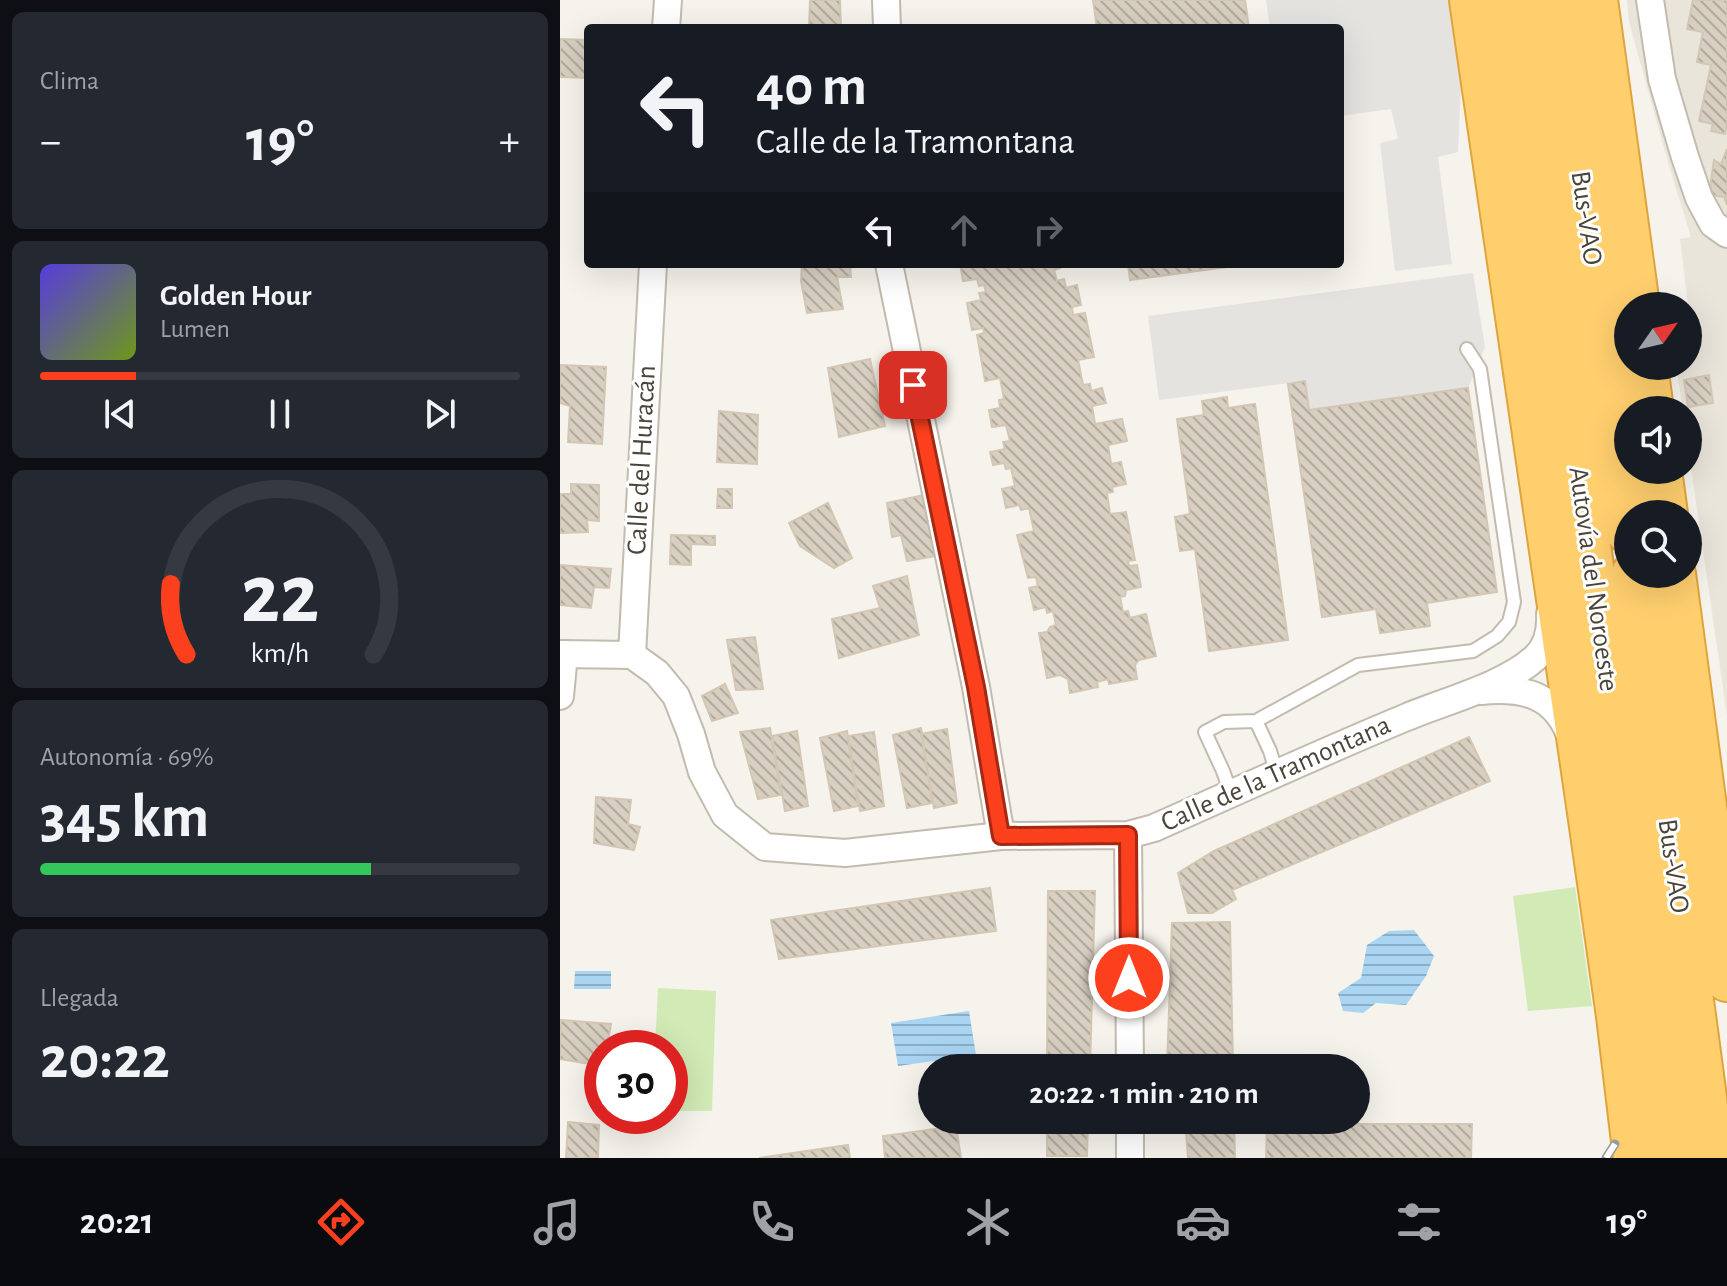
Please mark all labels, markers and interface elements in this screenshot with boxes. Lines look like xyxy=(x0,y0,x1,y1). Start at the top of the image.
icon: left xyxy=(624,56,728,160)
text: 40 m xyxy=(756,59,867,115)
text: Clima xyxy=(40,68,99,94)
text: 19° xyxy=(246,112,314,172)
text: − xyxy=(40,120,61,164)
text: + xyxy=(499,120,520,164)
text: Calle de la Tramontana xyxy=(756,124,1075,160)
street label: Bus-VAO xyxy=(1566,169,1606,267)
icon: left xyxy=(858,208,902,252)
icon: ahead xyxy=(942,208,986,252)
icon: right xyxy=(1026,208,1070,252)
text: Golden Hour xyxy=(160,281,312,311)
north arrow xyxy=(1614,292,1702,380)
map controls xyxy=(1614,292,1702,588)
text: Lumen xyxy=(160,316,230,342)
pin xyxy=(879,351,947,419)
icon: arrive xyxy=(891,363,935,407)
street label: Calle del Huracán xyxy=(623,364,661,556)
icon: previous xyxy=(98,392,142,436)
icon: pause xyxy=(258,392,302,436)
icon: next xyxy=(418,392,462,436)
button: sound xyxy=(1614,396,1702,484)
street label: Autovía del Noroeste xyxy=(1563,465,1623,693)
button: search xyxy=(1614,500,1702,588)
text: 22 xyxy=(241,554,319,638)
text: km/h xyxy=(251,639,309,668)
street label: Calle de la Tramontana xyxy=(1157,711,1395,837)
text: Autonomía · 69% xyxy=(40,744,214,770)
text: 345 km xyxy=(40,788,209,848)
street label: Bus-VAO xyxy=(1653,817,1693,915)
position arrow xyxy=(1087,936,1171,1020)
text: Llegada xyxy=(40,985,119,1011)
text: 20:22 xyxy=(40,1029,170,1089)
speed limit sign: 30 xyxy=(584,1030,688,1134)
text: 20:22 · 1 min · 210 m xyxy=(1029,1079,1259,1109)
icon: directions xyxy=(313,1194,369,1250)
icon: music xyxy=(529,1194,585,1250)
icon: phone xyxy=(744,1194,800,1250)
icon: climate xyxy=(960,1194,1016,1250)
icon: car xyxy=(1175,1194,1231,1250)
icon: filters xyxy=(1391,1194,1447,1250)
text: 20:21 xyxy=(80,1204,154,1240)
text: 19° xyxy=(1606,1204,1647,1240)

